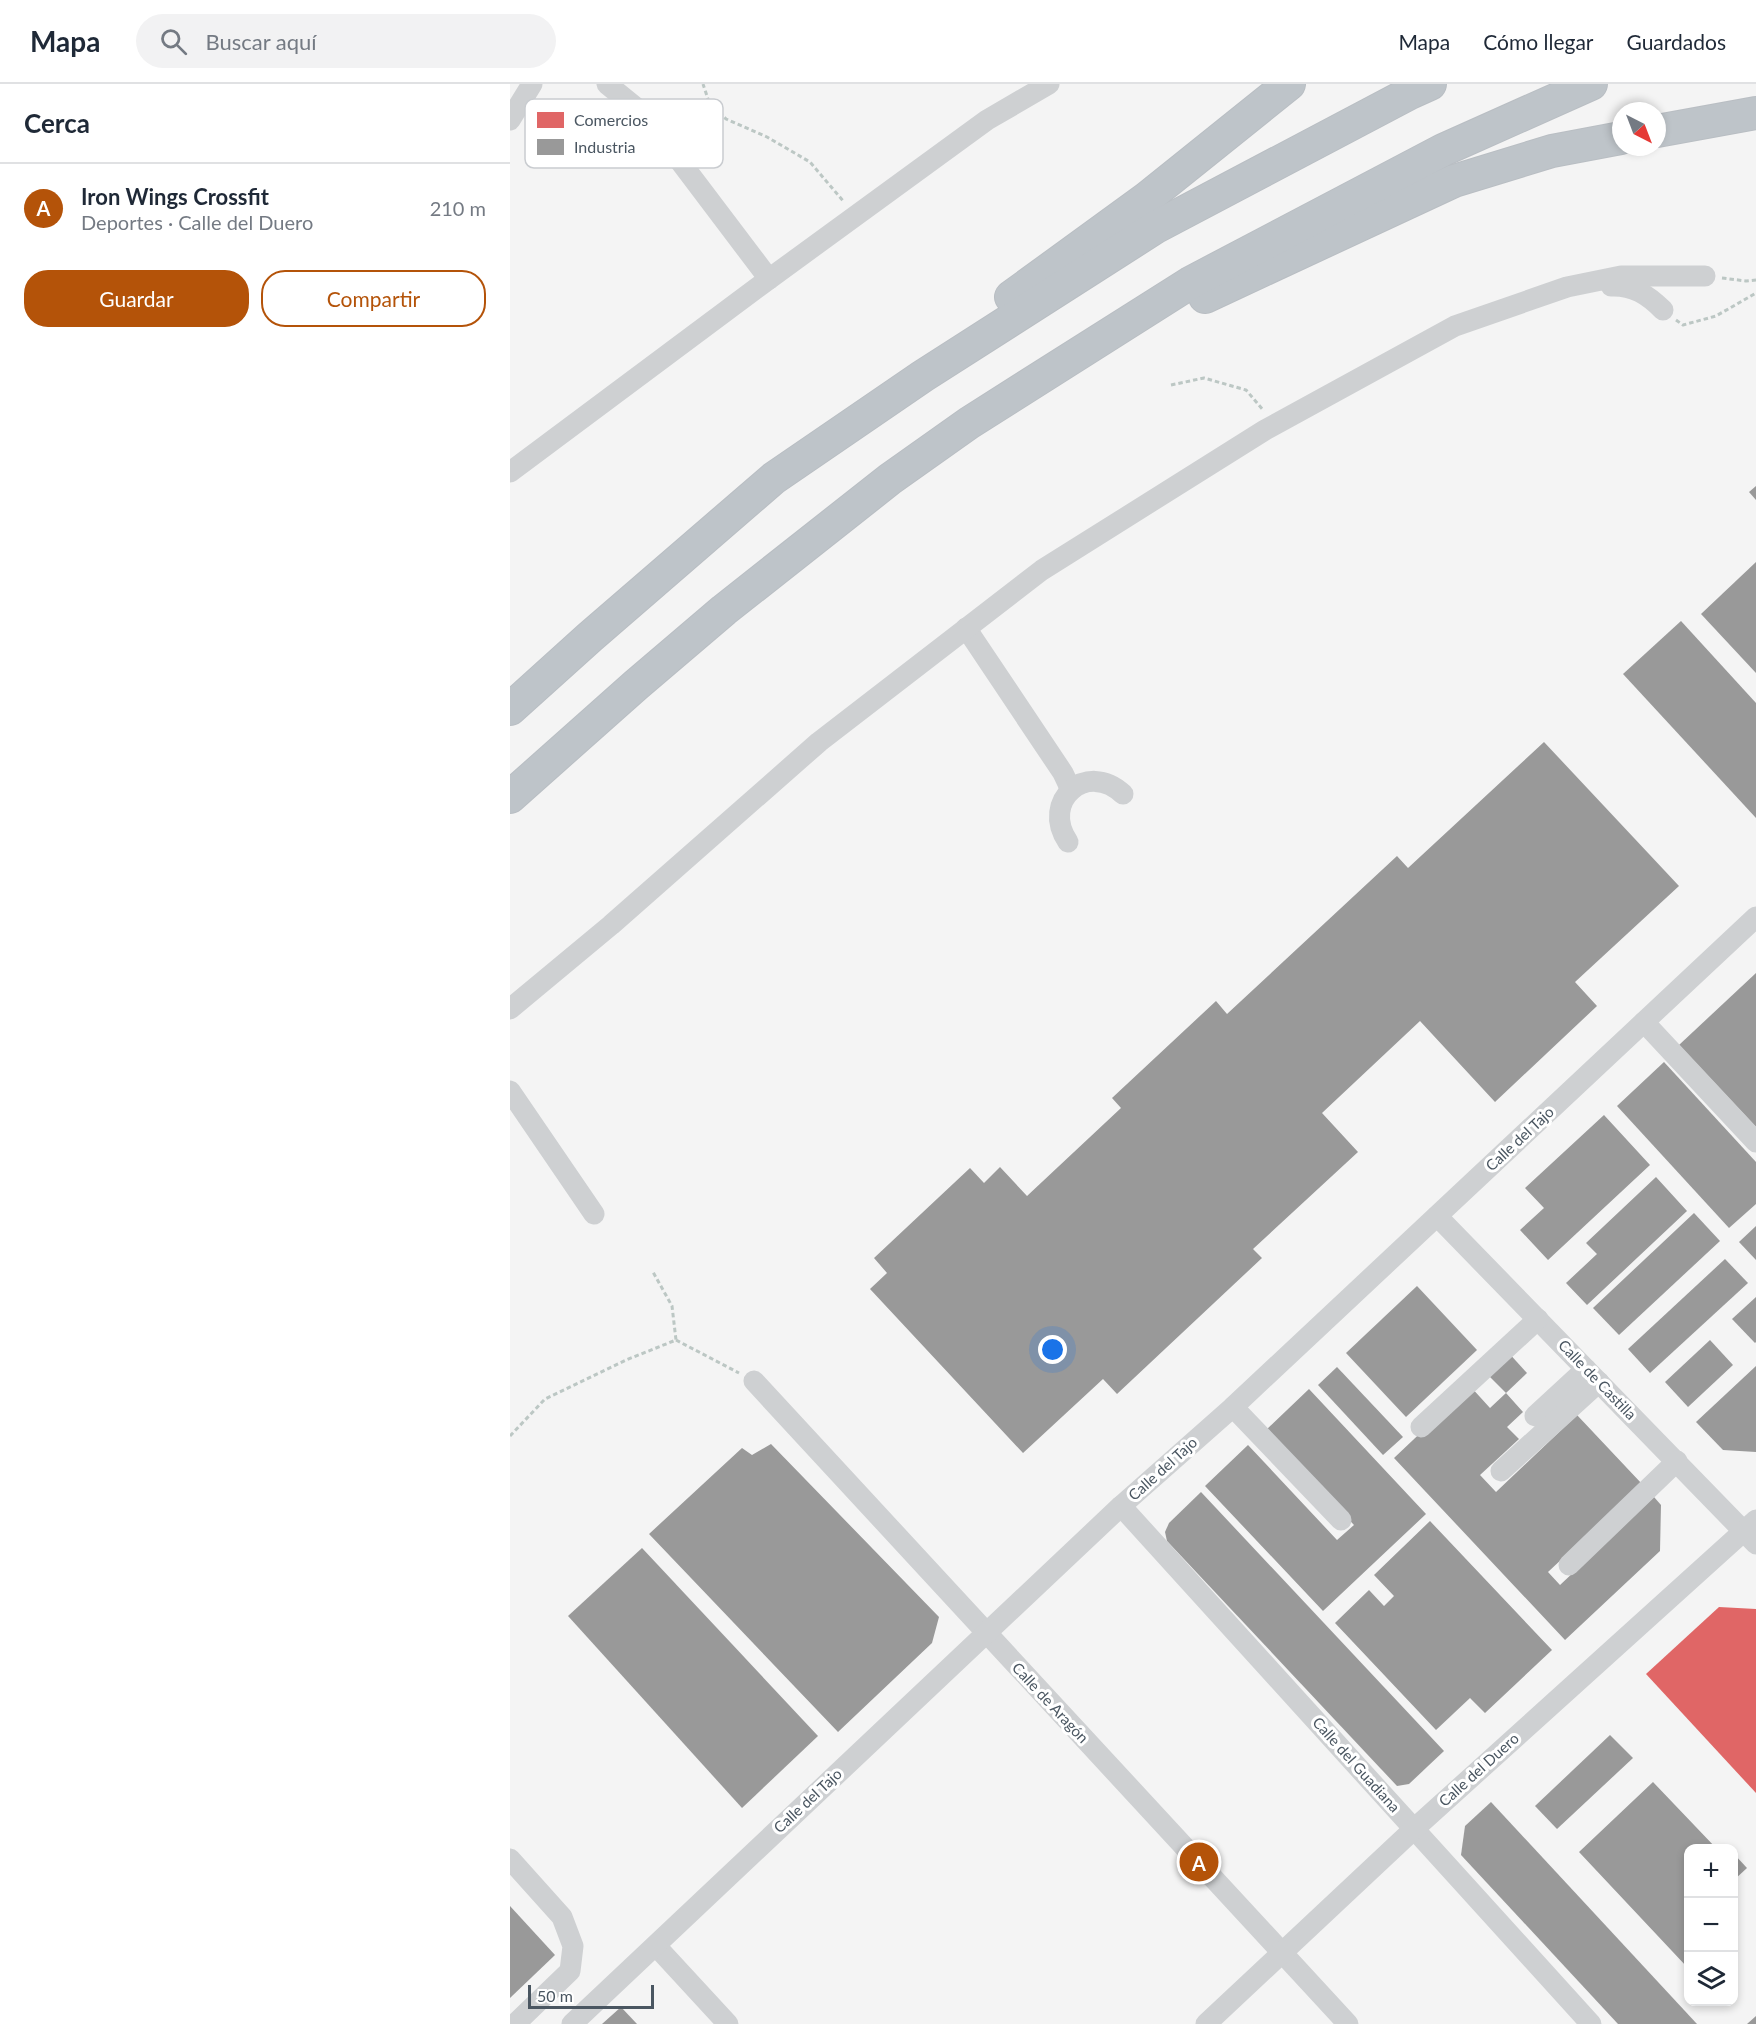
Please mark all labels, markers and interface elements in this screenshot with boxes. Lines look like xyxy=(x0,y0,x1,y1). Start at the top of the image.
search box xyxy=(136,14,556,68)
text: Mapa xyxy=(30,24,100,58)
icon: search xyxy=(157,25,190,58)
text: Buscar aquí xyxy=(205,28,317,55)
text: Mapa xyxy=(1398,29,1450,54)
text: Cómo llegar xyxy=(1483,29,1594,54)
text: Guardados xyxy=(1627,29,1726,54)
legend xyxy=(525,99,723,168)
north arrow xyxy=(1612,102,1666,156)
text: Cerca xyxy=(24,107,90,139)
text: Comercios xyxy=(574,110,648,129)
text: Industria xyxy=(574,137,635,156)
text: Iron Wings Crossfit xyxy=(81,183,269,210)
text: A xyxy=(37,196,50,220)
text: 210 m xyxy=(430,196,486,220)
text: Deportes · Calle del Duero xyxy=(81,210,313,234)
button: Guardar xyxy=(24,270,249,327)
button: Compartir xyxy=(261,270,486,327)
street label: Calle del Tajo xyxy=(1482,1102,1557,1174)
your location xyxy=(1038,1335,1067,1364)
street label: Calle de Castilla xyxy=(1555,1336,1640,1423)
street label: Calle del Tajo xyxy=(1124,1433,1200,1504)
street label: Calle de Aragón xyxy=(1009,1658,1093,1746)
street label: Calle del Guadiana xyxy=(1309,1713,1404,1816)
street label: Calle del Duero xyxy=(1435,1729,1522,1810)
street label: Calle del Tajo xyxy=(770,1764,845,1836)
pin: A xyxy=(1180,1840,1218,1884)
map controls xyxy=(1684,1844,1738,2006)
button: + xyxy=(1684,1844,1738,1898)
button: − xyxy=(1684,1898,1738,1952)
button: layers xyxy=(1684,1952,1738,2006)
scale bar xyxy=(528,1982,654,2010)
text: 50 m xyxy=(537,1986,573,2005)

